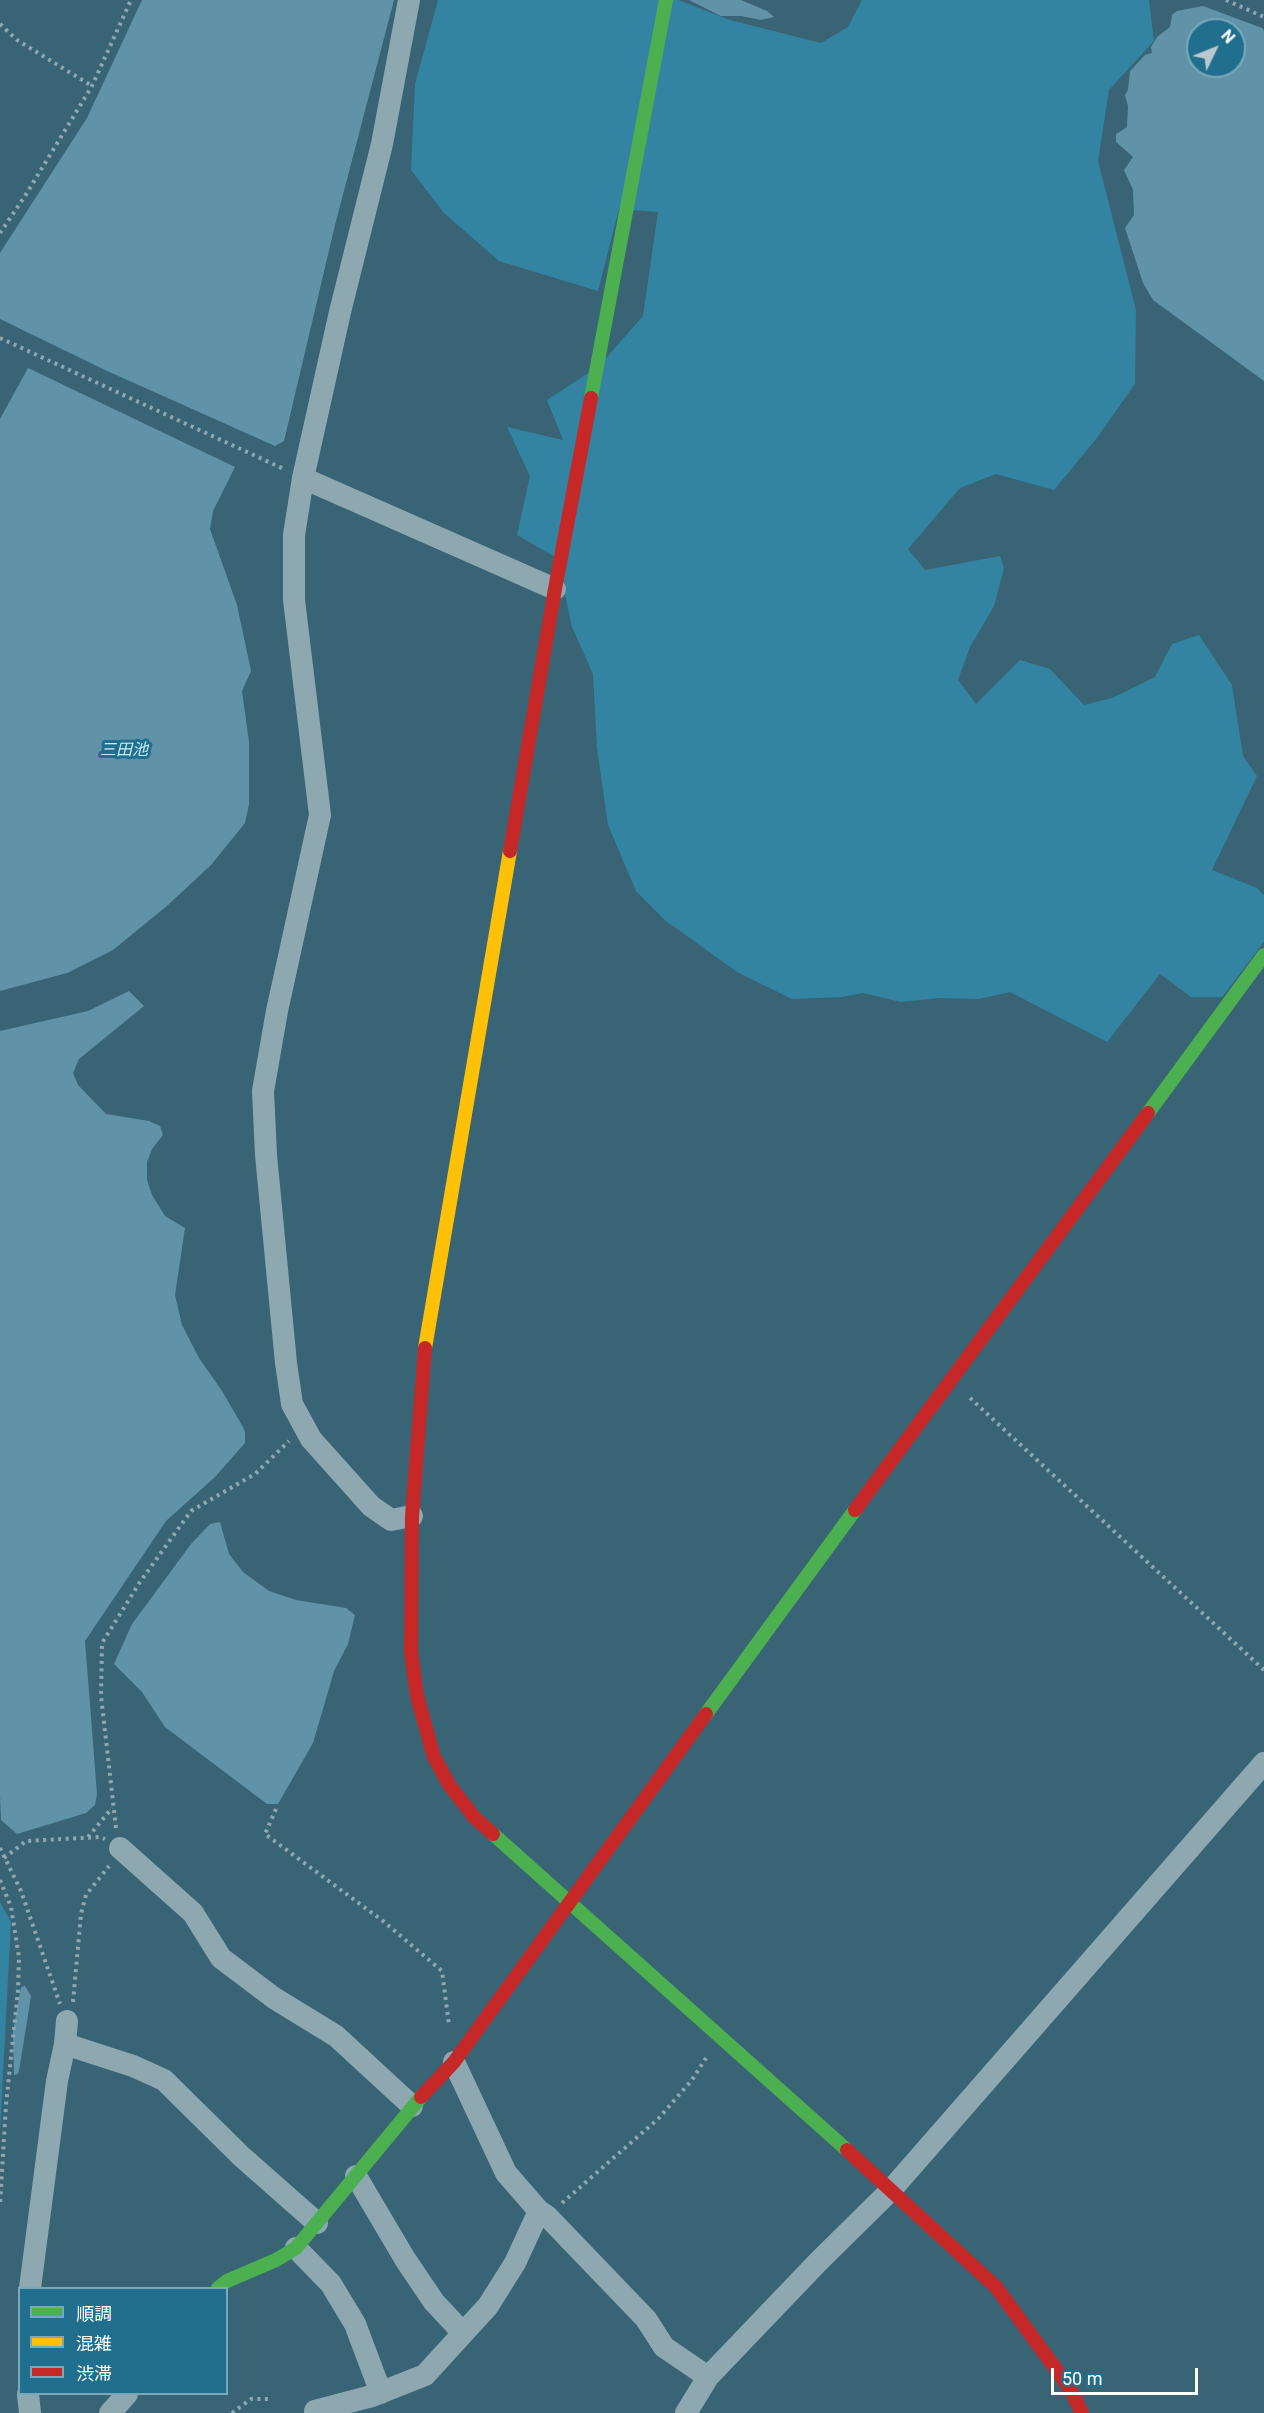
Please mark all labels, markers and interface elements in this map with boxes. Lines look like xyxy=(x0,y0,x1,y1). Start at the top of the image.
north arrow xyxy=(1186,18,1246,78)
text: N xyxy=(1217,26,1239,47)
water label: 三田池 xyxy=(100,741,148,761)
legend xyxy=(18,2287,228,2395)
text: 順調 xyxy=(76,2303,112,2324)
text: 混雑 xyxy=(76,2333,112,2354)
scale bar xyxy=(1054,2356,1201,2394)
text: 渋滞 xyxy=(76,2363,112,2384)
text: 50 m xyxy=(1062,2368,1102,2389)

